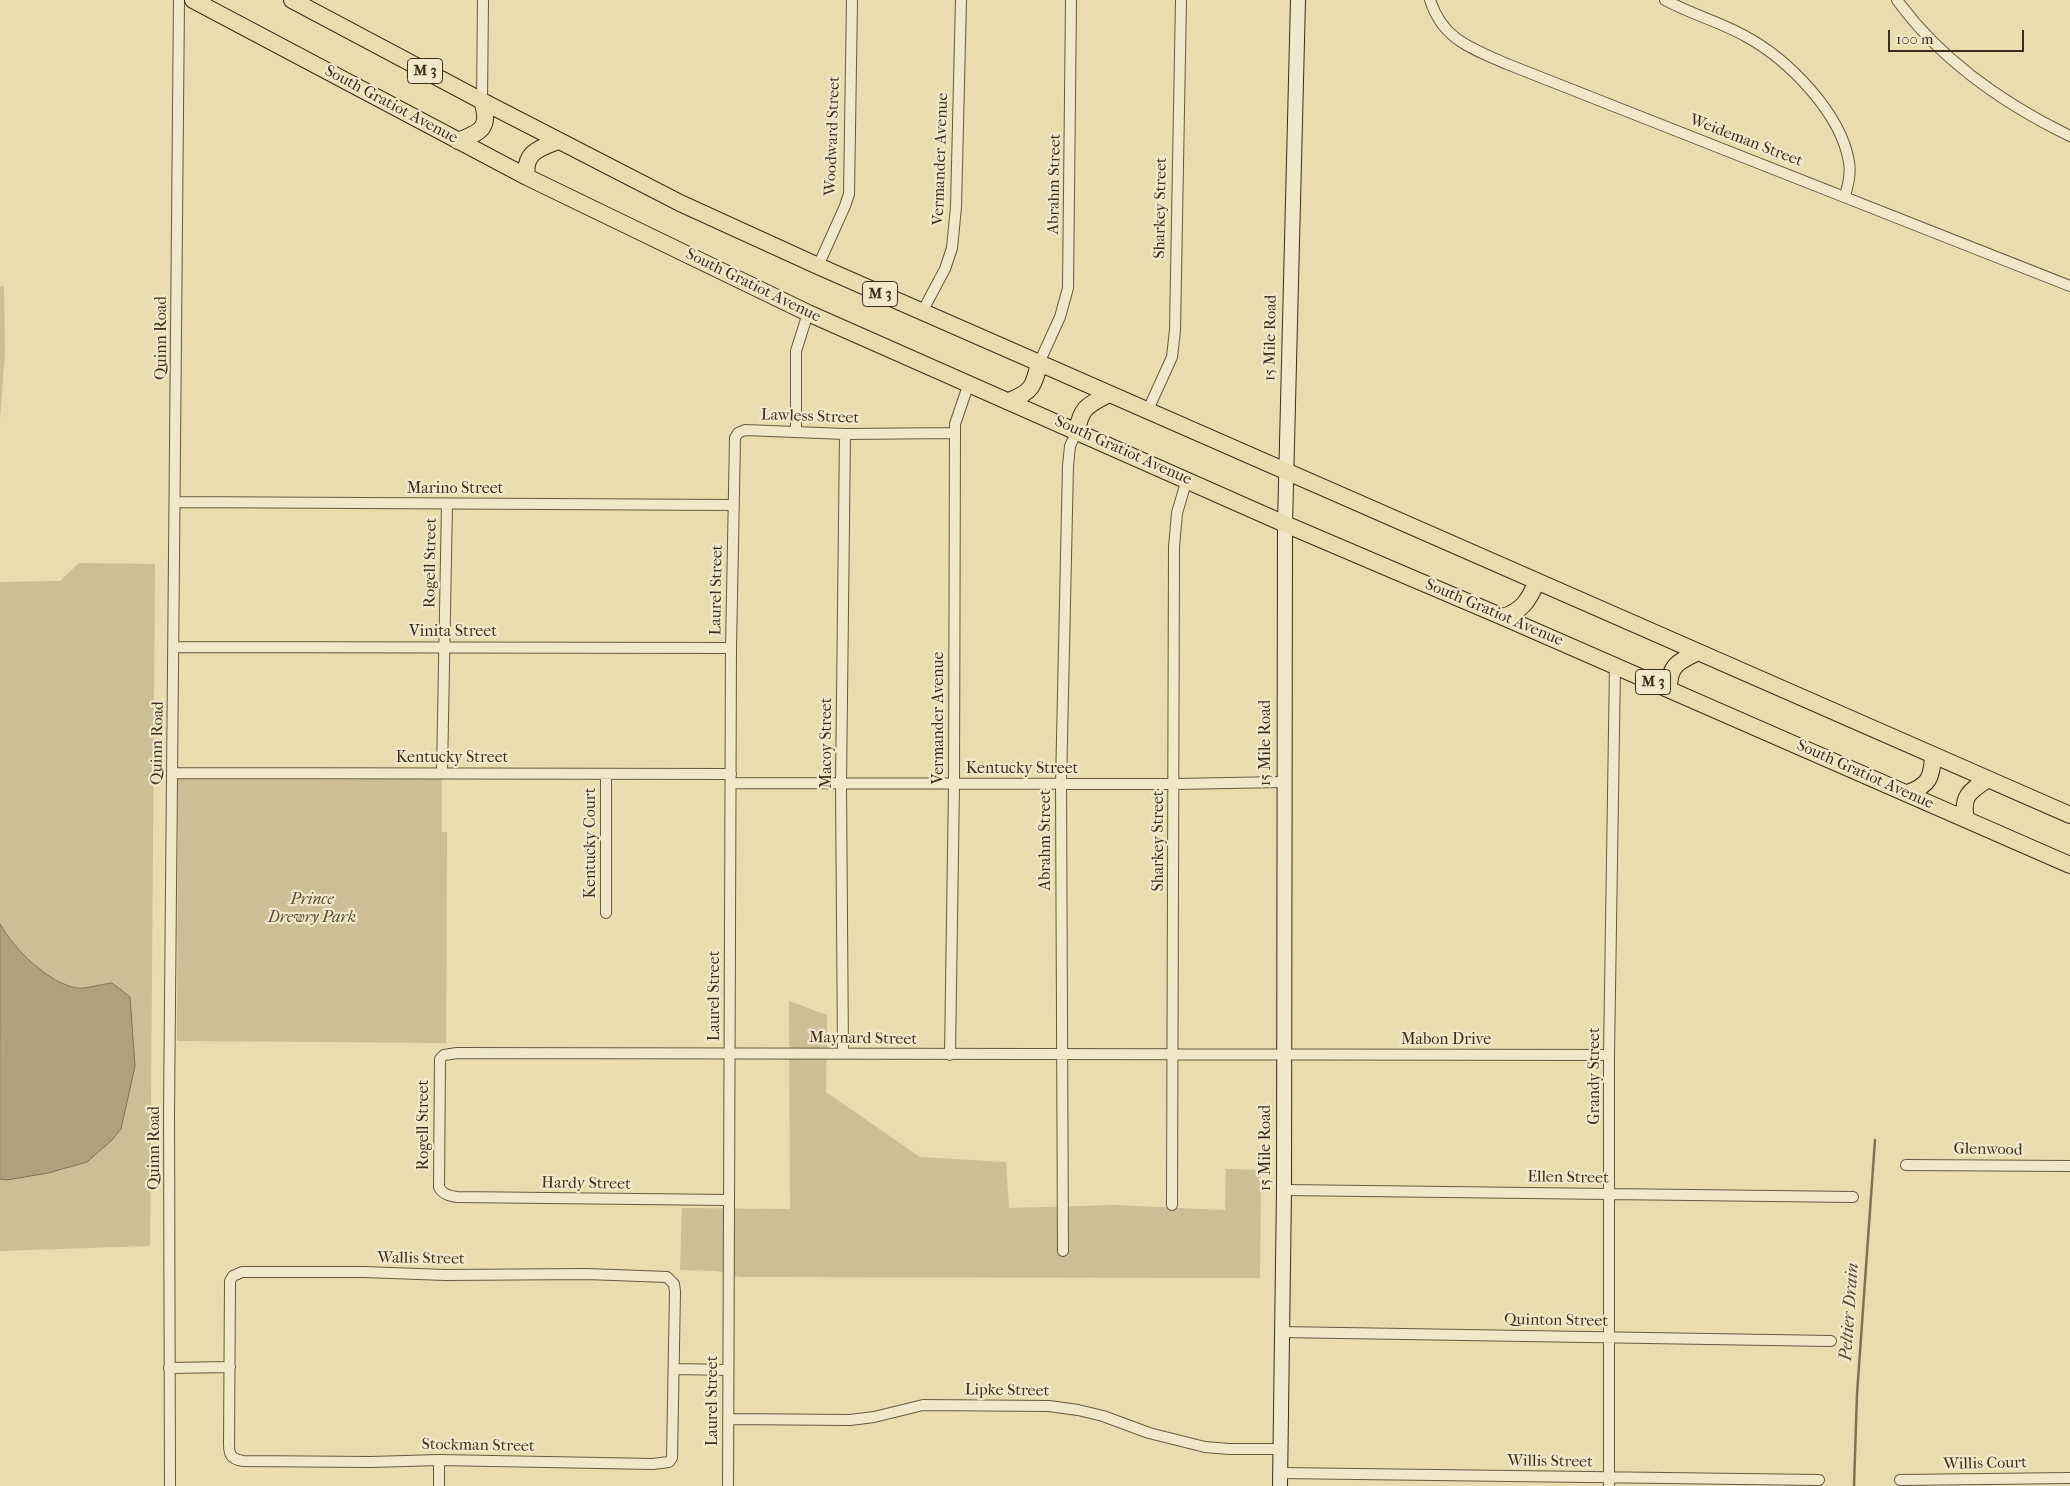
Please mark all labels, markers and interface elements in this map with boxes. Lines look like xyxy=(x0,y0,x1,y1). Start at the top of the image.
scale bar xyxy=(1890,20,2026,52)
text: 100 m xyxy=(1896,30,1934,48)
road number: M 3 xyxy=(408,58,442,84)
street label: South Gratiot Avenue xyxy=(321,62,461,148)
street label: Woodward Street xyxy=(821,76,845,196)
street label: Vermander Avenue xyxy=(929,92,953,226)
street label: Weideman Street xyxy=(1687,111,1805,171)
street label: Abrahm Street xyxy=(1045,133,1065,235)
street label: Sharkey Street xyxy=(1151,157,1171,259)
street label: South Gratiot Avenue xyxy=(682,245,824,327)
road number: M 3 xyxy=(862,282,898,306)
street label: 15 Mile Road xyxy=(1261,295,1281,381)
street label: Quinn Road xyxy=(152,296,172,380)
street label: Lawless Street xyxy=(761,406,859,428)
street label: South Gratiot Avenue xyxy=(1051,412,1195,490)
street label: Marino Street xyxy=(407,479,503,499)
street label: Rogell Street xyxy=(421,518,441,608)
street label: Laurel Street xyxy=(707,544,727,636)
street label: South Gratiot Avenue xyxy=(1422,575,1566,651)
street label: Vinita Street xyxy=(409,622,497,642)
street label: Vermander Avenue xyxy=(929,652,949,784)
road number: M 3 xyxy=(1636,670,1670,694)
street label: Macoy Street xyxy=(817,698,837,788)
street label: 15 Mile Road xyxy=(1256,700,1276,786)
street label: Quinn Road xyxy=(148,701,168,785)
street label: South Gratiot Avenue xyxy=(1793,736,1937,814)
street label: Kentucky Street xyxy=(396,748,508,768)
street label: Kentucky Street xyxy=(966,759,1078,779)
street label: Kentucky Court xyxy=(581,788,601,898)
street label: Abrahm Street xyxy=(1036,790,1056,890)
street label: Sharkey Street xyxy=(1149,790,1169,892)
park label: Prince Drewry Park xyxy=(268,890,356,928)
street label: Laurel Street xyxy=(705,951,725,1041)
street label: Grandy Street xyxy=(1585,1027,1605,1125)
street label: Maynard Street xyxy=(809,1028,917,1050)
street label: Mabon Drive xyxy=(1401,1030,1491,1050)
street label: Rogell Street xyxy=(414,1080,434,1170)
street label: 15 Mile Road xyxy=(1256,1105,1276,1191)
street label: Quinn Road xyxy=(145,1106,165,1190)
street label: Glenwood xyxy=(1953,1140,2023,1160)
street label: Ellen Street xyxy=(1527,1168,1609,1188)
street label: Hardy Street xyxy=(541,1174,631,1194)
street label: Wallis Street xyxy=(377,1249,465,1269)
water label: Peltier Drain xyxy=(1836,1262,1864,1362)
street label: Quinton Street xyxy=(1504,1310,1608,1332)
street label: Laurel Street xyxy=(703,1356,723,1446)
street label: Lipke Street xyxy=(965,1381,1049,1401)
street label: Stockman Street xyxy=(421,1435,535,1457)
street label: Willis Street xyxy=(1507,1452,1593,1472)
street label: Willis Court xyxy=(1943,1454,2027,1474)

